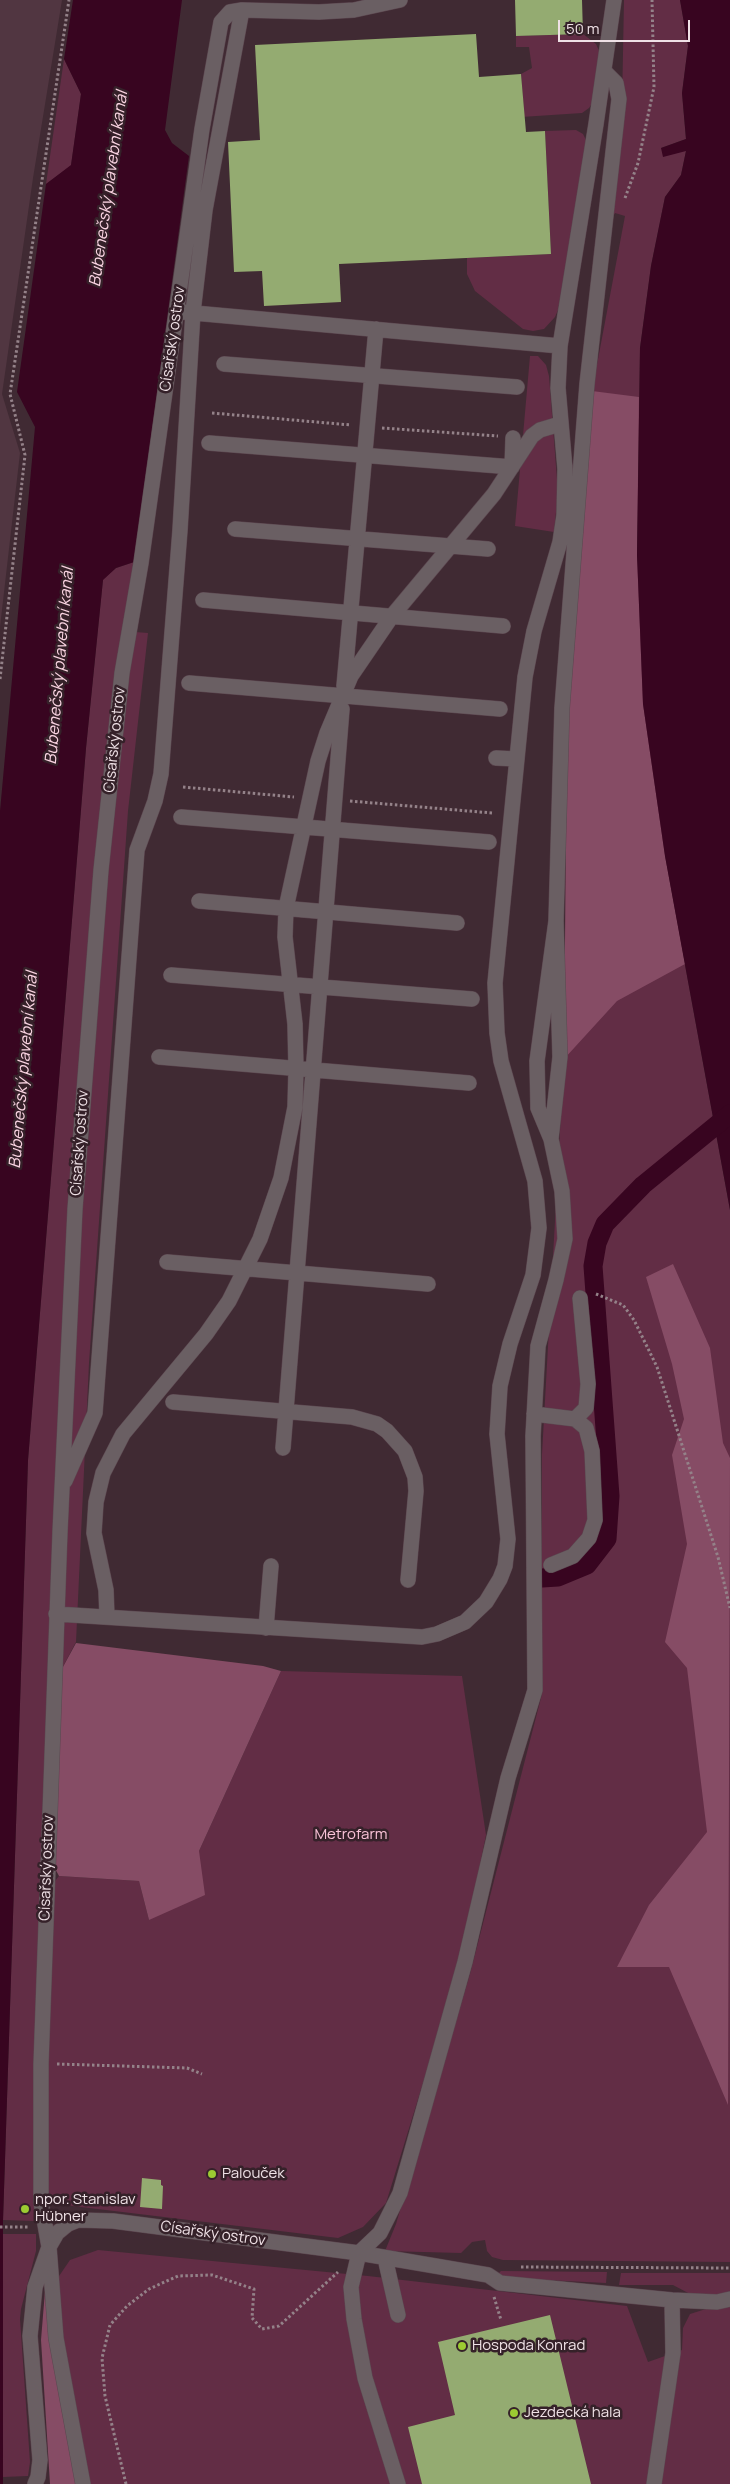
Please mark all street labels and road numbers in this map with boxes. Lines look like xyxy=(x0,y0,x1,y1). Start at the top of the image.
street label: Císařský ostrov xyxy=(157,285,189,393)
street label: Císařský ostrov xyxy=(101,686,129,794)
street label: Císařský ostrov xyxy=(67,1090,93,1196)
street label: Císařský ostrov xyxy=(36,1815,58,1921)
street label: Císařský ostrov xyxy=(159,2218,267,2250)

